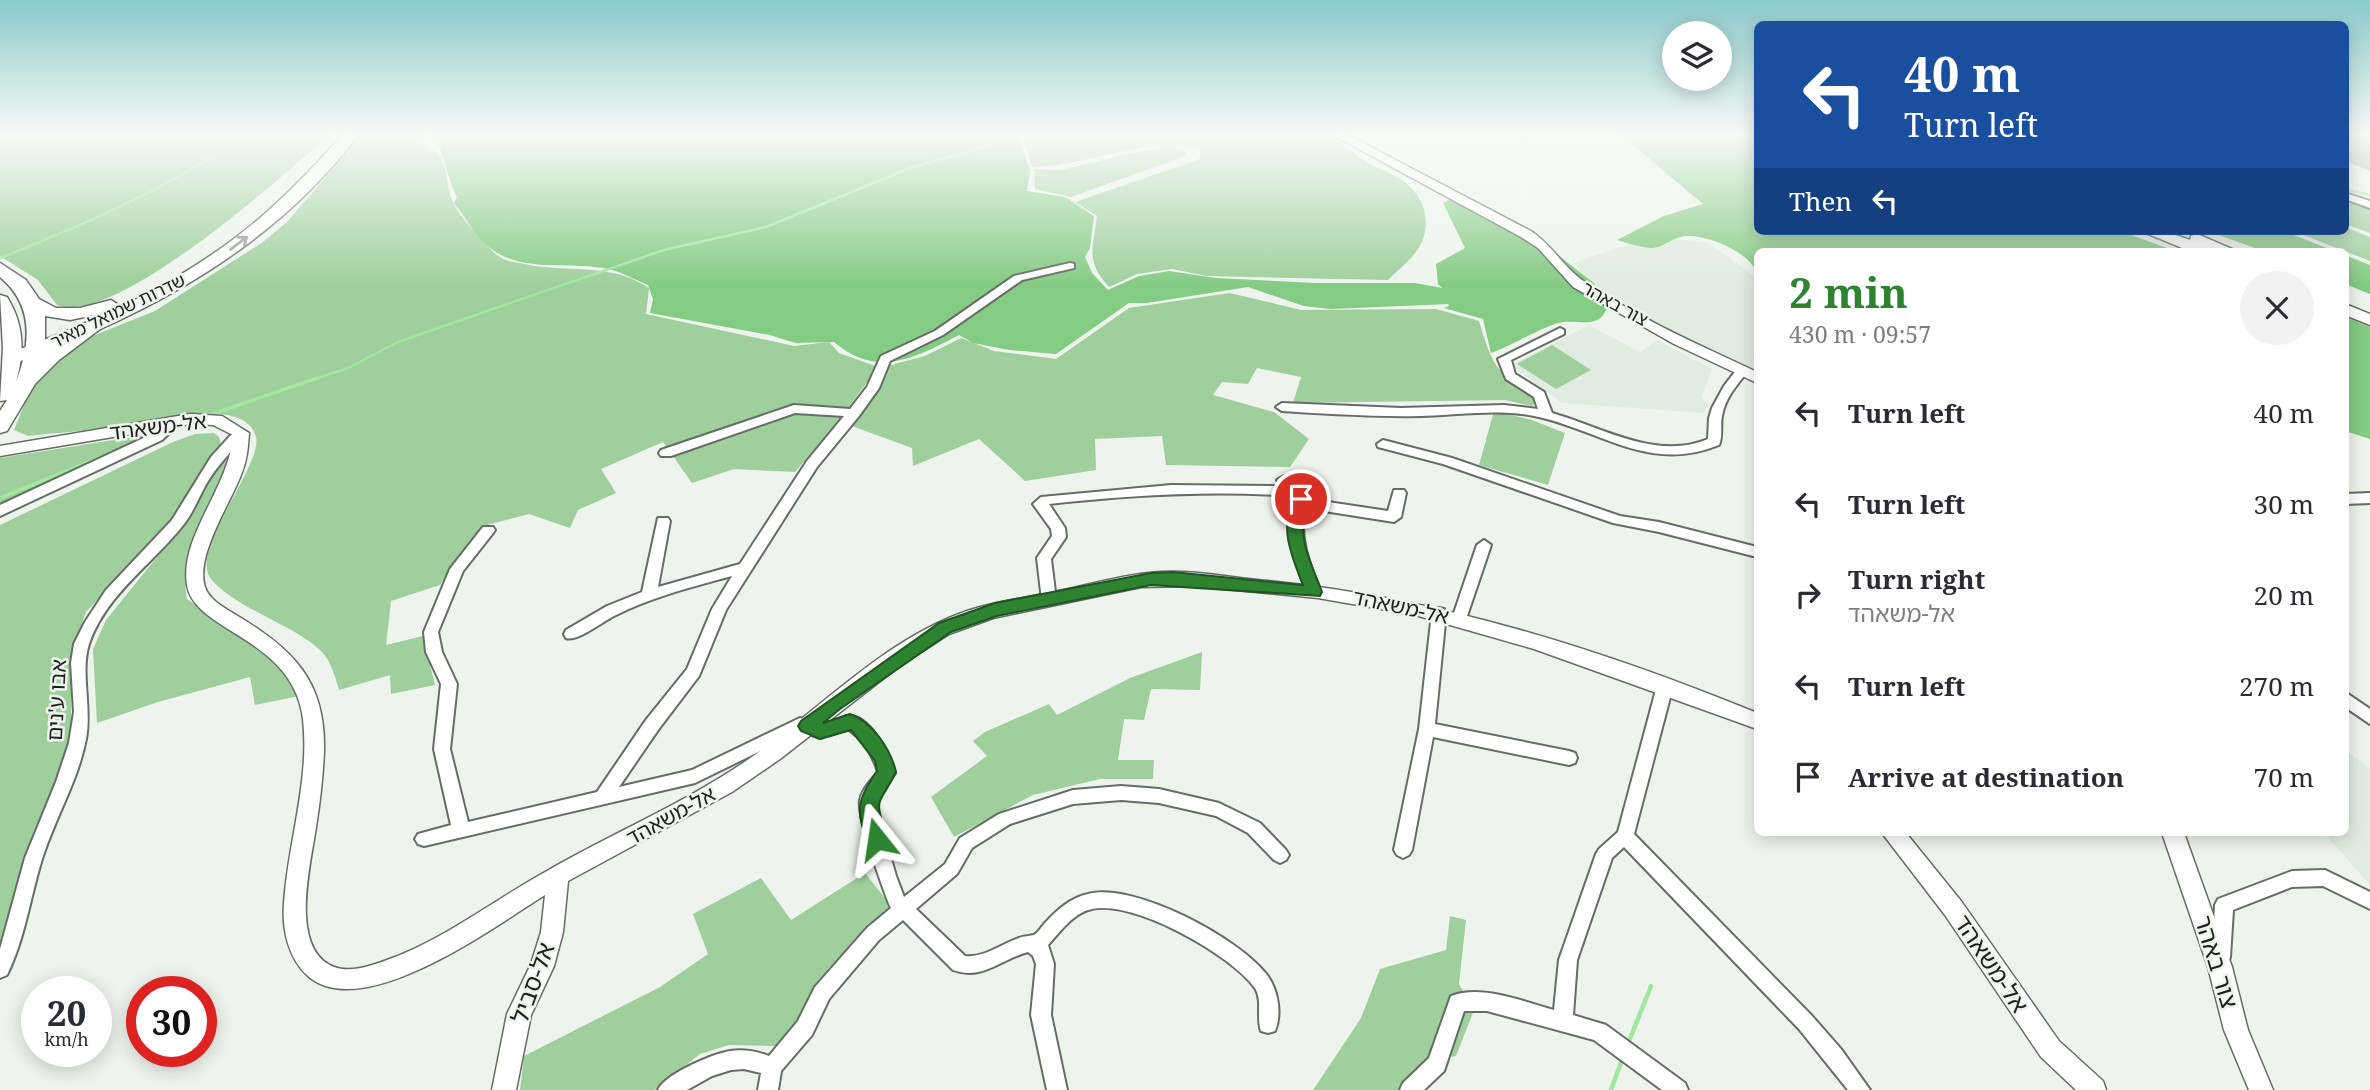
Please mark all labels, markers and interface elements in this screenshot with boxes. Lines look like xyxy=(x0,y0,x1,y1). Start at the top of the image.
map controls xyxy=(1662,21,1732,91)
button: layers xyxy=(1662,21,1732,91)
text: 40 m xyxy=(1904,40,2020,106)
icon: left xyxy=(1789,49,1880,140)
text: Turn left xyxy=(1904,103,2038,146)
icon: left xyxy=(1866,182,1904,220)
text: Then xyxy=(1789,183,1852,219)
one-way arrow xyxy=(229,235,247,250)
text: 2 min xyxy=(1789,263,1908,320)
street label: שדרות שמואל מאיר xyxy=(46,267,189,353)
button: close xyxy=(2240,271,2314,345)
street label: צור באהר xyxy=(1578,275,1653,331)
text: 430 m · 09:57 xyxy=(1789,318,1931,350)
icon: left xyxy=(1789,394,1827,432)
text: Turn left xyxy=(1848,395,1965,431)
text: 40 m xyxy=(2254,395,2314,431)
street label: אל-משאהד xyxy=(108,406,208,446)
pin xyxy=(1271,469,1331,529)
icon: arrive xyxy=(1282,480,1320,518)
icon: left xyxy=(1789,485,1827,523)
text: Turn left xyxy=(1848,486,1965,522)
text: 30 m xyxy=(2254,486,2314,522)
text: Turn right xyxy=(1848,561,1985,597)
icon: right xyxy=(1789,576,1827,614)
text: 20 m xyxy=(2254,577,2314,613)
street label: אל-משאהד xyxy=(1351,582,1452,630)
text: אל-משאהד xyxy=(1848,597,1955,629)
street label: אבו ע'נים xyxy=(40,658,72,741)
icon: left xyxy=(1789,667,1827,705)
text: Turn left xyxy=(1848,668,1965,704)
text: 270 m xyxy=(2239,668,2314,704)
icon: arrive xyxy=(1789,758,1827,796)
text: Arrive at destination xyxy=(1848,759,2124,795)
text: 70 m xyxy=(2254,759,2314,795)
street label: אל-משאהד xyxy=(621,779,720,851)
position arrow xyxy=(840,802,914,876)
street label: אל-משאהד xyxy=(1947,908,2037,1019)
street label: צור באהר xyxy=(2188,911,2247,1012)
street label: אל-סביל xyxy=(502,937,561,1027)
speed limit sign: 30 xyxy=(126,976,217,1067)
text: 20 xyxy=(47,989,86,1036)
text: km/h xyxy=(44,1027,89,1051)

